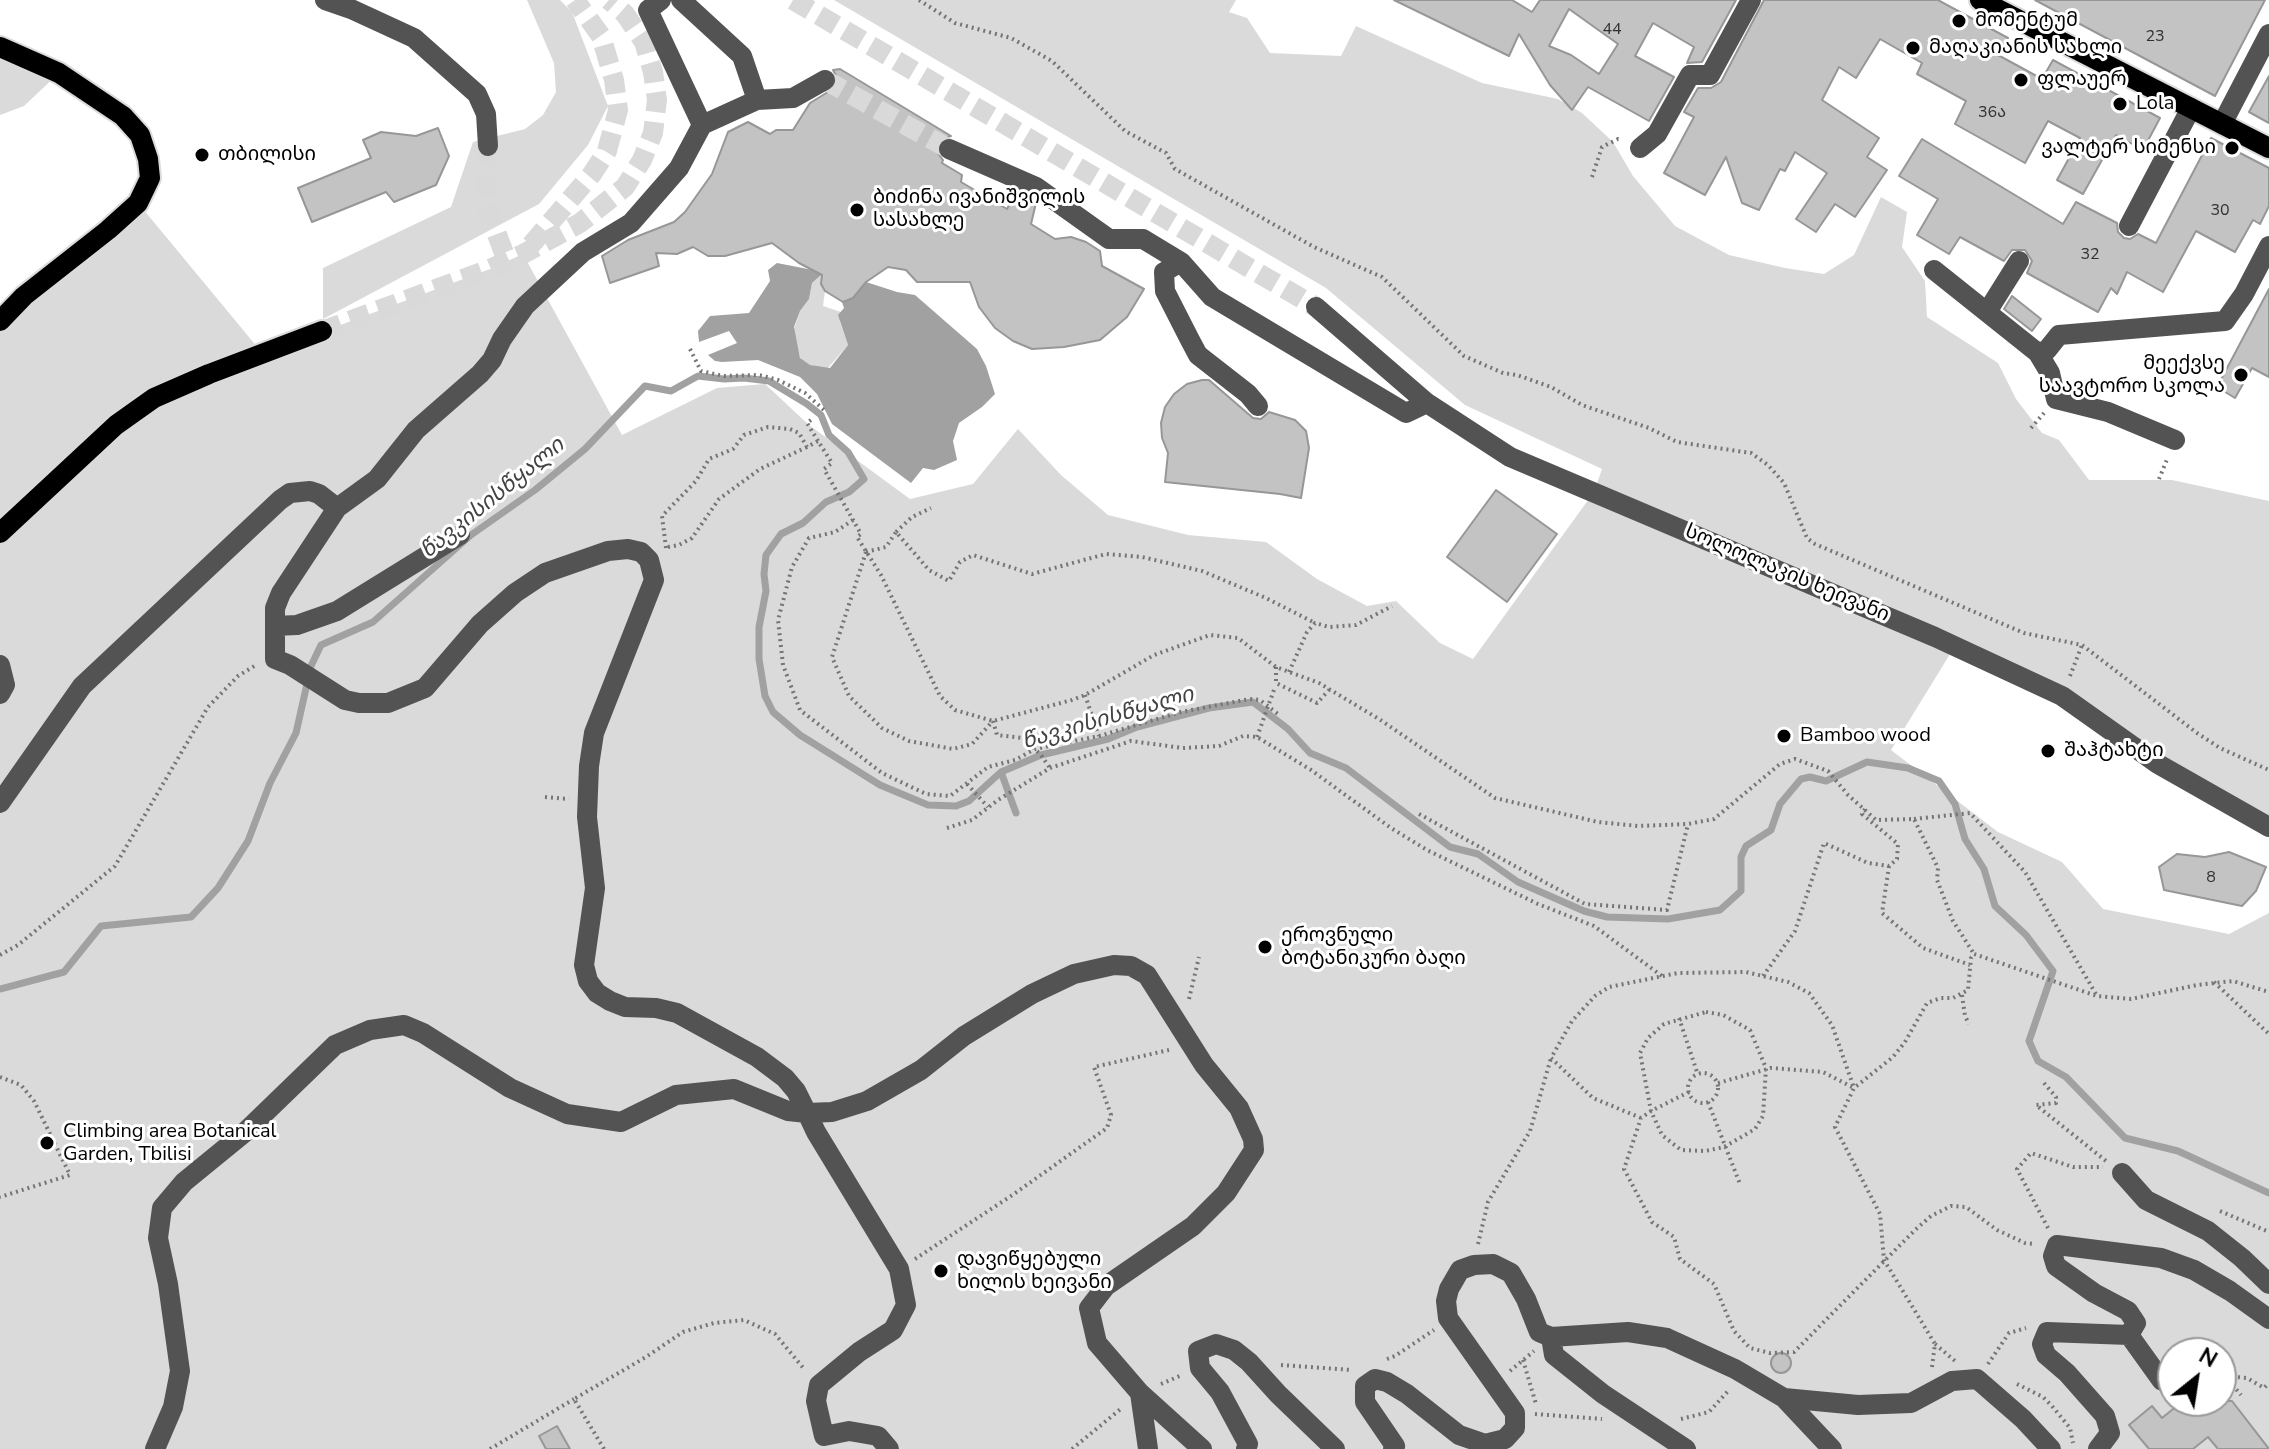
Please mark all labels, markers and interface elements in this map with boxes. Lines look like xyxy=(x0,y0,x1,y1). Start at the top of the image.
place label: მომენტუმ xyxy=(1975,9,2078,33)
marker: მომენტუმ xyxy=(1950,12,1968,30)
house number: 44 xyxy=(1602,20,1622,40)
house number: 23 xyxy=(2145,27,2165,47)
place label: მაღაკიანის სახლი xyxy=(1929,36,2122,60)
marker: მაღაკიანის სახლი xyxy=(1904,39,1922,57)
place label: ფლაუერ xyxy=(2037,68,2126,92)
marker: ფლაუერ xyxy=(2012,71,2030,89)
place label: Lola xyxy=(2136,92,2174,116)
marker: Lola xyxy=(2111,95,2129,113)
house number: 36ა xyxy=(1978,103,2006,123)
place label: ვალტერ სიმენსი xyxy=(2041,136,2216,160)
marker: ვალტერ სიმენსი xyxy=(2223,139,2241,157)
place label: თბილისი xyxy=(218,143,316,167)
marker: თბილისი xyxy=(193,146,211,164)
place label: ბიძინა ივანიშვილის სასახლე xyxy=(873,186,1085,233)
marker: ბიძინა ივანიშვილის სასახლე xyxy=(848,201,866,219)
house number: 30 xyxy=(2210,201,2230,221)
house number: 32 xyxy=(2080,245,2100,265)
place label: მეექვსე საავტორო სკოლა xyxy=(2039,352,2225,399)
marker: მეექვსე საავტორო სკოლა xyxy=(2232,366,2250,384)
water label: წავკისისწყალი xyxy=(416,433,570,565)
street label: სოლოლაკის ხეივანი xyxy=(1681,520,1893,628)
water label: წავკისისწყალი xyxy=(1019,682,1197,756)
place label: Bamboo wood xyxy=(1800,724,1931,748)
marker: Bamboo wood xyxy=(1775,727,1793,745)
place label: შაჰტახტი xyxy=(2064,739,2164,763)
marker: შაჰტახტი xyxy=(2039,742,2057,760)
house number: 8 xyxy=(2206,868,2216,888)
place label: ეროვნული ბოტანიკური ბაღი xyxy=(1281,924,1466,971)
marker: ეროვნული ბოტანიკური ბაღი xyxy=(1256,938,1274,956)
place label: Climbing area Botanical Garden, Tbilisi xyxy=(63,1120,277,1167)
marker: Climbing area Botanical Garden, Tbilisi xyxy=(38,1134,56,1152)
place label: დავიწყებული ხილის ხეივანი xyxy=(957,1248,1112,1295)
marker: დავიწყებული ხილის ხეივანი xyxy=(932,1262,950,1280)
north arrow xyxy=(2157,1337,2237,1417)
text: N xyxy=(2193,1341,2223,1375)

